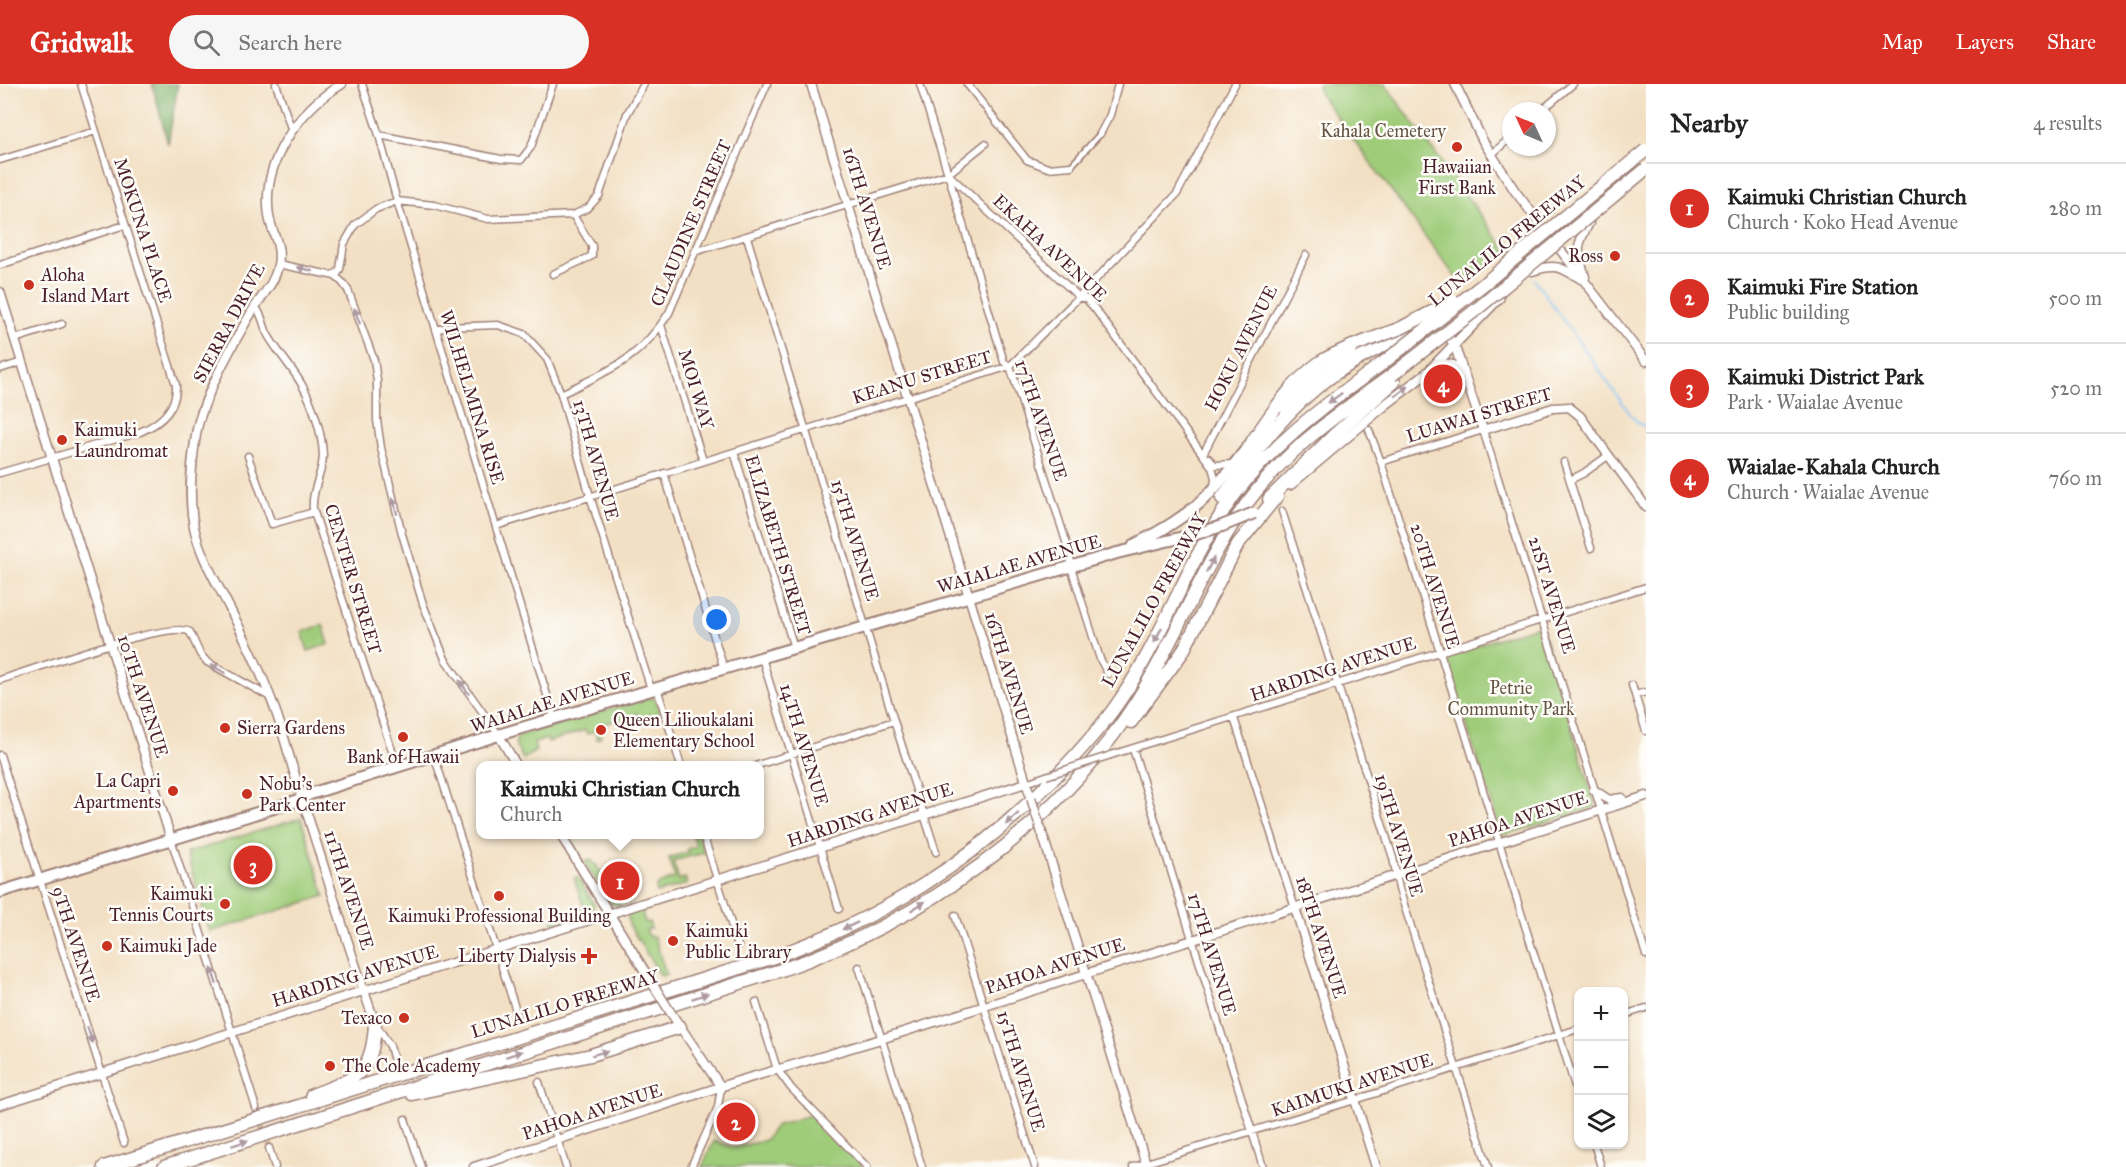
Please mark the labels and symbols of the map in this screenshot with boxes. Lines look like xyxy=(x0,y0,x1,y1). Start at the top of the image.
north arrow xyxy=(1502,102,1556,156)
park label: Kahala Cemetery xyxy=(1320,120,1446,142)
street label: CLAUDINE STREET xyxy=(646,136,736,310)
marker: Hawaiian First Bank xyxy=(1450,140,1464,154)
street label: 16TH AVENUE xyxy=(838,144,896,272)
street label: MOKUNA PLACE xyxy=(109,155,177,305)
place label: Hawaiian First Bank xyxy=(1418,156,1497,199)
street label: LUNALILO FREEWAY xyxy=(1424,171,1590,311)
street label: EKAHA AVENUE xyxy=(988,190,1112,307)
place label: Ross xyxy=(1568,245,1603,267)
marker: Ross xyxy=(1608,249,1622,263)
street label: SIERRA DRIVE xyxy=(188,259,270,386)
place label: Aloha Island Mart xyxy=(40,264,130,307)
one-way arrow xyxy=(296,264,314,273)
marker: Aloha Island Mart xyxy=(22,278,36,292)
street label: HOKU AVENUE xyxy=(1200,281,1282,414)
one-way arrow xyxy=(352,307,362,325)
street label: WILHELMINA RISE xyxy=(435,307,509,487)
street label: KEANU STREET xyxy=(850,345,994,409)
street label: MOI WAY xyxy=(673,346,719,432)
street label: 17TH AVENUE xyxy=(1010,356,1072,484)
pin: 4 xyxy=(1424,362,1462,406)
street label: LUAWAI STREET xyxy=(1403,382,1555,448)
one-way arrow xyxy=(1395,386,1410,398)
one-way arrow xyxy=(1328,391,1343,403)
street label: 13TH AVENUE xyxy=(568,397,624,523)
place label: Kaimuki Laundromat xyxy=(74,419,169,462)
marker: Kaimuki Laundromat xyxy=(55,433,69,447)
street label: ELIZABETH STREET xyxy=(740,452,816,638)
street label: 15TH AVENUE xyxy=(826,477,884,603)
one-way arrow xyxy=(390,497,400,515)
street label: CENTER STREET xyxy=(320,501,386,657)
street label: LUNALILO FREEWAY xyxy=(1097,509,1211,691)
street label: 20TH AVENUE xyxy=(1406,521,1465,651)
street label: WAIALAE AVENUE xyxy=(934,530,1104,598)
street label: 21ST AVENUE xyxy=(1524,534,1580,656)
one-way arrow xyxy=(1205,556,1215,573)
your location xyxy=(702,605,731,634)
street label: 16TH AVENUE xyxy=(980,609,1038,737)
one-way arrow xyxy=(1154,626,1163,643)
street label: 10TH AVENUE xyxy=(113,632,173,760)
street label: HARDING AVENUE xyxy=(1247,632,1419,706)
one-way arrow xyxy=(210,664,227,674)
street label: WAIALAE AVENUE xyxy=(468,667,636,737)
park label: Petrie Community Park xyxy=(1448,677,1575,720)
one-way arrow xyxy=(459,679,470,695)
street label: 14TH AVENUE xyxy=(775,681,833,809)
place label: Queen Lilioukalani Elementary School xyxy=(613,709,755,752)
place label: Sierra Gardens xyxy=(237,717,345,739)
marker: Sierra Gardens xyxy=(218,721,232,735)
marker: Queen Lilioukalani Elementary School xyxy=(594,723,608,737)
marker: Bank of Hawaii xyxy=(396,730,410,744)
place label: Bank of Hawaii xyxy=(347,746,459,768)
place label: La Capri Apartments xyxy=(73,770,161,813)
street label: 19TH AVENUE xyxy=(1370,771,1428,899)
place label: Nobu's Park Center xyxy=(259,773,346,816)
street label: HARDING AVENUE xyxy=(784,778,956,852)
marker: La Capri Apartments xyxy=(166,784,180,798)
street label: PAHOA AVENUE xyxy=(1445,786,1591,852)
marker: Nobu's Park Center xyxy=(240,787,254,801)
one-way arrow xyxy=(1005,812,1020,825)
street label: 11TH AVENUE xyxy=(319,827,379,953)
pin: 3 xyxy=(234,842,272,888)
pin: 1 xyxy=(600,858,640,904)
street label: 18TH AVENUE xyxy=(1291,873,1351,1001)
place label: Kaimuki Tennis Courts xyxy=(109,883,213,926)
street label: 9TH AVENUE xyxy=(47,884,105,1005)
marker: Kaimuki Professional Building xyxy=(492,889,506,903)
street label: 17TH AVENUE xyxy=(1183,890,1241,1018)
marker: Kaimuki Tennis Courts xyxy=(218,897,232,911)
one-way arrow xyxy=(910,901,926,912)
place label: Kaimuki Professional Building xyxy=(387,905,611,928)
place label: Kaimuki Public Library xyxy=(685,920,792,963)
one-way arrow xyxy=(842,922,859,931)
street label: PAHOA AVENUE xyxy=(982,933,1128,999)
marker: Kaimuki Public Library xyxy=(666,934,680,948)
place label: Kaimuki Jade xyxy=(119,935,217,958)
marker: Kaimuki Jade xyxy=(100,939,114,953)
street label: HARDING AVENUE xyxy=(269,940,441,1012)
place label: Liberty Dialysis xyxy=(458,945,576,967)
marker: Liberty Dialysis xyxy=(580,947,598,965)
street label: LUNALILO FREEWAY xyxy=(468,965,662,1043)
one-way arrow xyxy=(209,967,218,985)
one-way arrow xyxy=(691,990,709,1000)
place label: Texaco xyxy=(341,1007,392,1029)
street label: 15TH AVENUE xyxy=(992,1008,1050,1134)
marker: Texaco xyxy=(397,1011,411,1025)
one-way arrow xyxy=(86,1026,95,1044)
one-way arrow xyxy=(591,1048,609,1057)
one-way arrow xyxy=(505,1049,523,1059)
street label: KAIMUKI AVENUE xyxy=(1269,1049,1436,1121)
place label: The Cole Academy xyxy=(342,1055,481,1077)
marker: The Cole Academy xyxy=(323,1059,337,1073)
street label: PAHOA AVENUE xyxy=(519,1079,665,1145)
pin: 2 xyxy=(716,1100,756,1144)
one-way arrow xyxy=(231,1137,249,1147)

